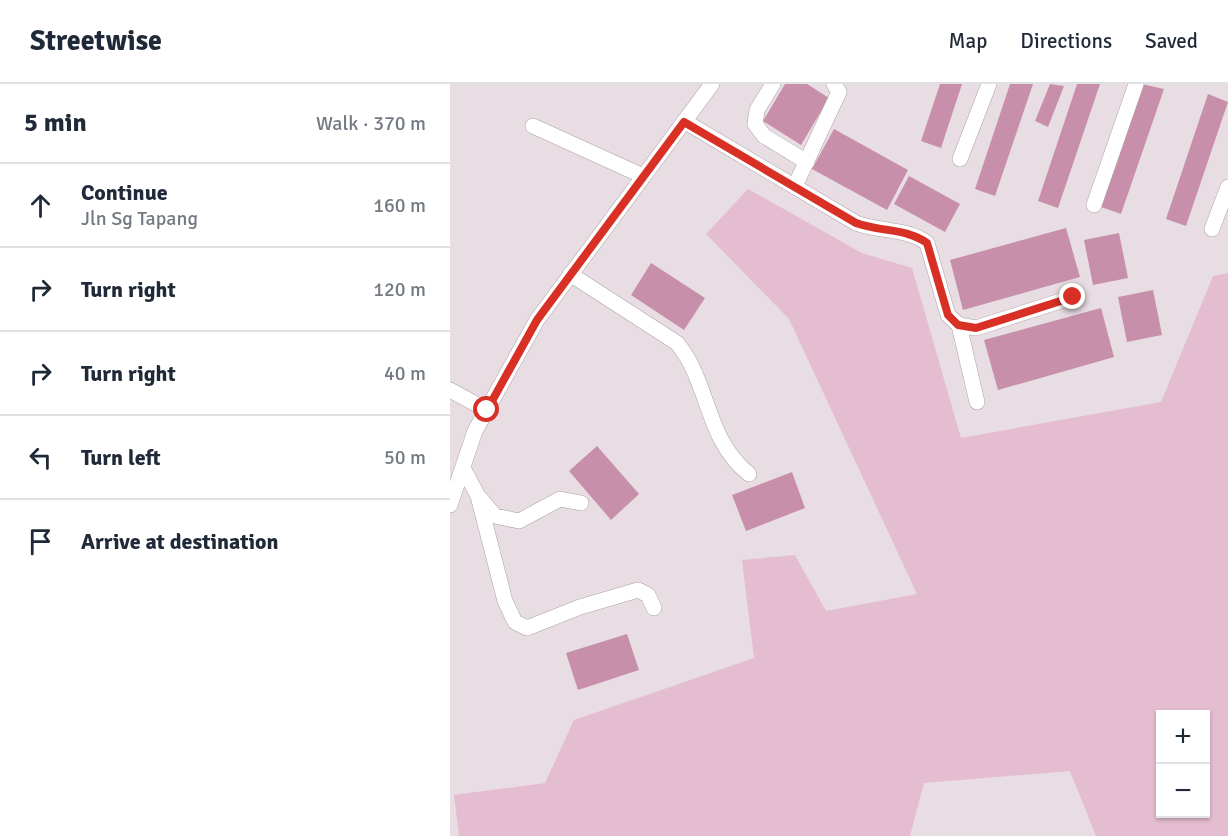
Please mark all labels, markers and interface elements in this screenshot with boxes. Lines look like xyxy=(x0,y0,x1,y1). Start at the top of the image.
text: Streetwise xyxy=(30,24,162,58)
text: Map xyxy=(949,28,987,54)
text: Directions xyxy=(1020,28,1112,54)
text: Saved xyxy=(1145,28,1198,54)
text: 5 min xyxy=(24,107,87,139)
text: Walk · 370 m xyxy=(316,111,426,136)
text: Continue xyxy=(81,179,168,206)
icon: ahead xyxy=(24,189,57,222)
text: 160 m xyxy=(373,193,426,218)
text: Jln Sg Tapang xyxy=(81,206,198,231)
icon: right xyxy=(24,273,57,306)
text: Turn right xyxy=(81,276,176,303)
text: 120 m xyxy=(373,277,426,302)
route end xyxy=(1059,283,1085,309)
icon: right xyxy=(24,357,57,390)
text: Turn right xyxy=(81,360,176,387)
text: 40 m xyxy=(384,361,426,386)
route start xyxy=(473,396,499,422)
icon: left xyxy=(24,441,57,474)
text: Turn left xyxy=(81,444,161,471)
text: 50 m xyxy=(384,445,426,470)
icon: arrive xyxy=(24,525,57,558)
text: Arrive at destination xyxy=(81,528,278,555)
map controls xyxy=(1156,710,1210,818)
button: + xyxy=(1156,710,1210,764)
button: − xyxy=(1156,764,1210,818)

